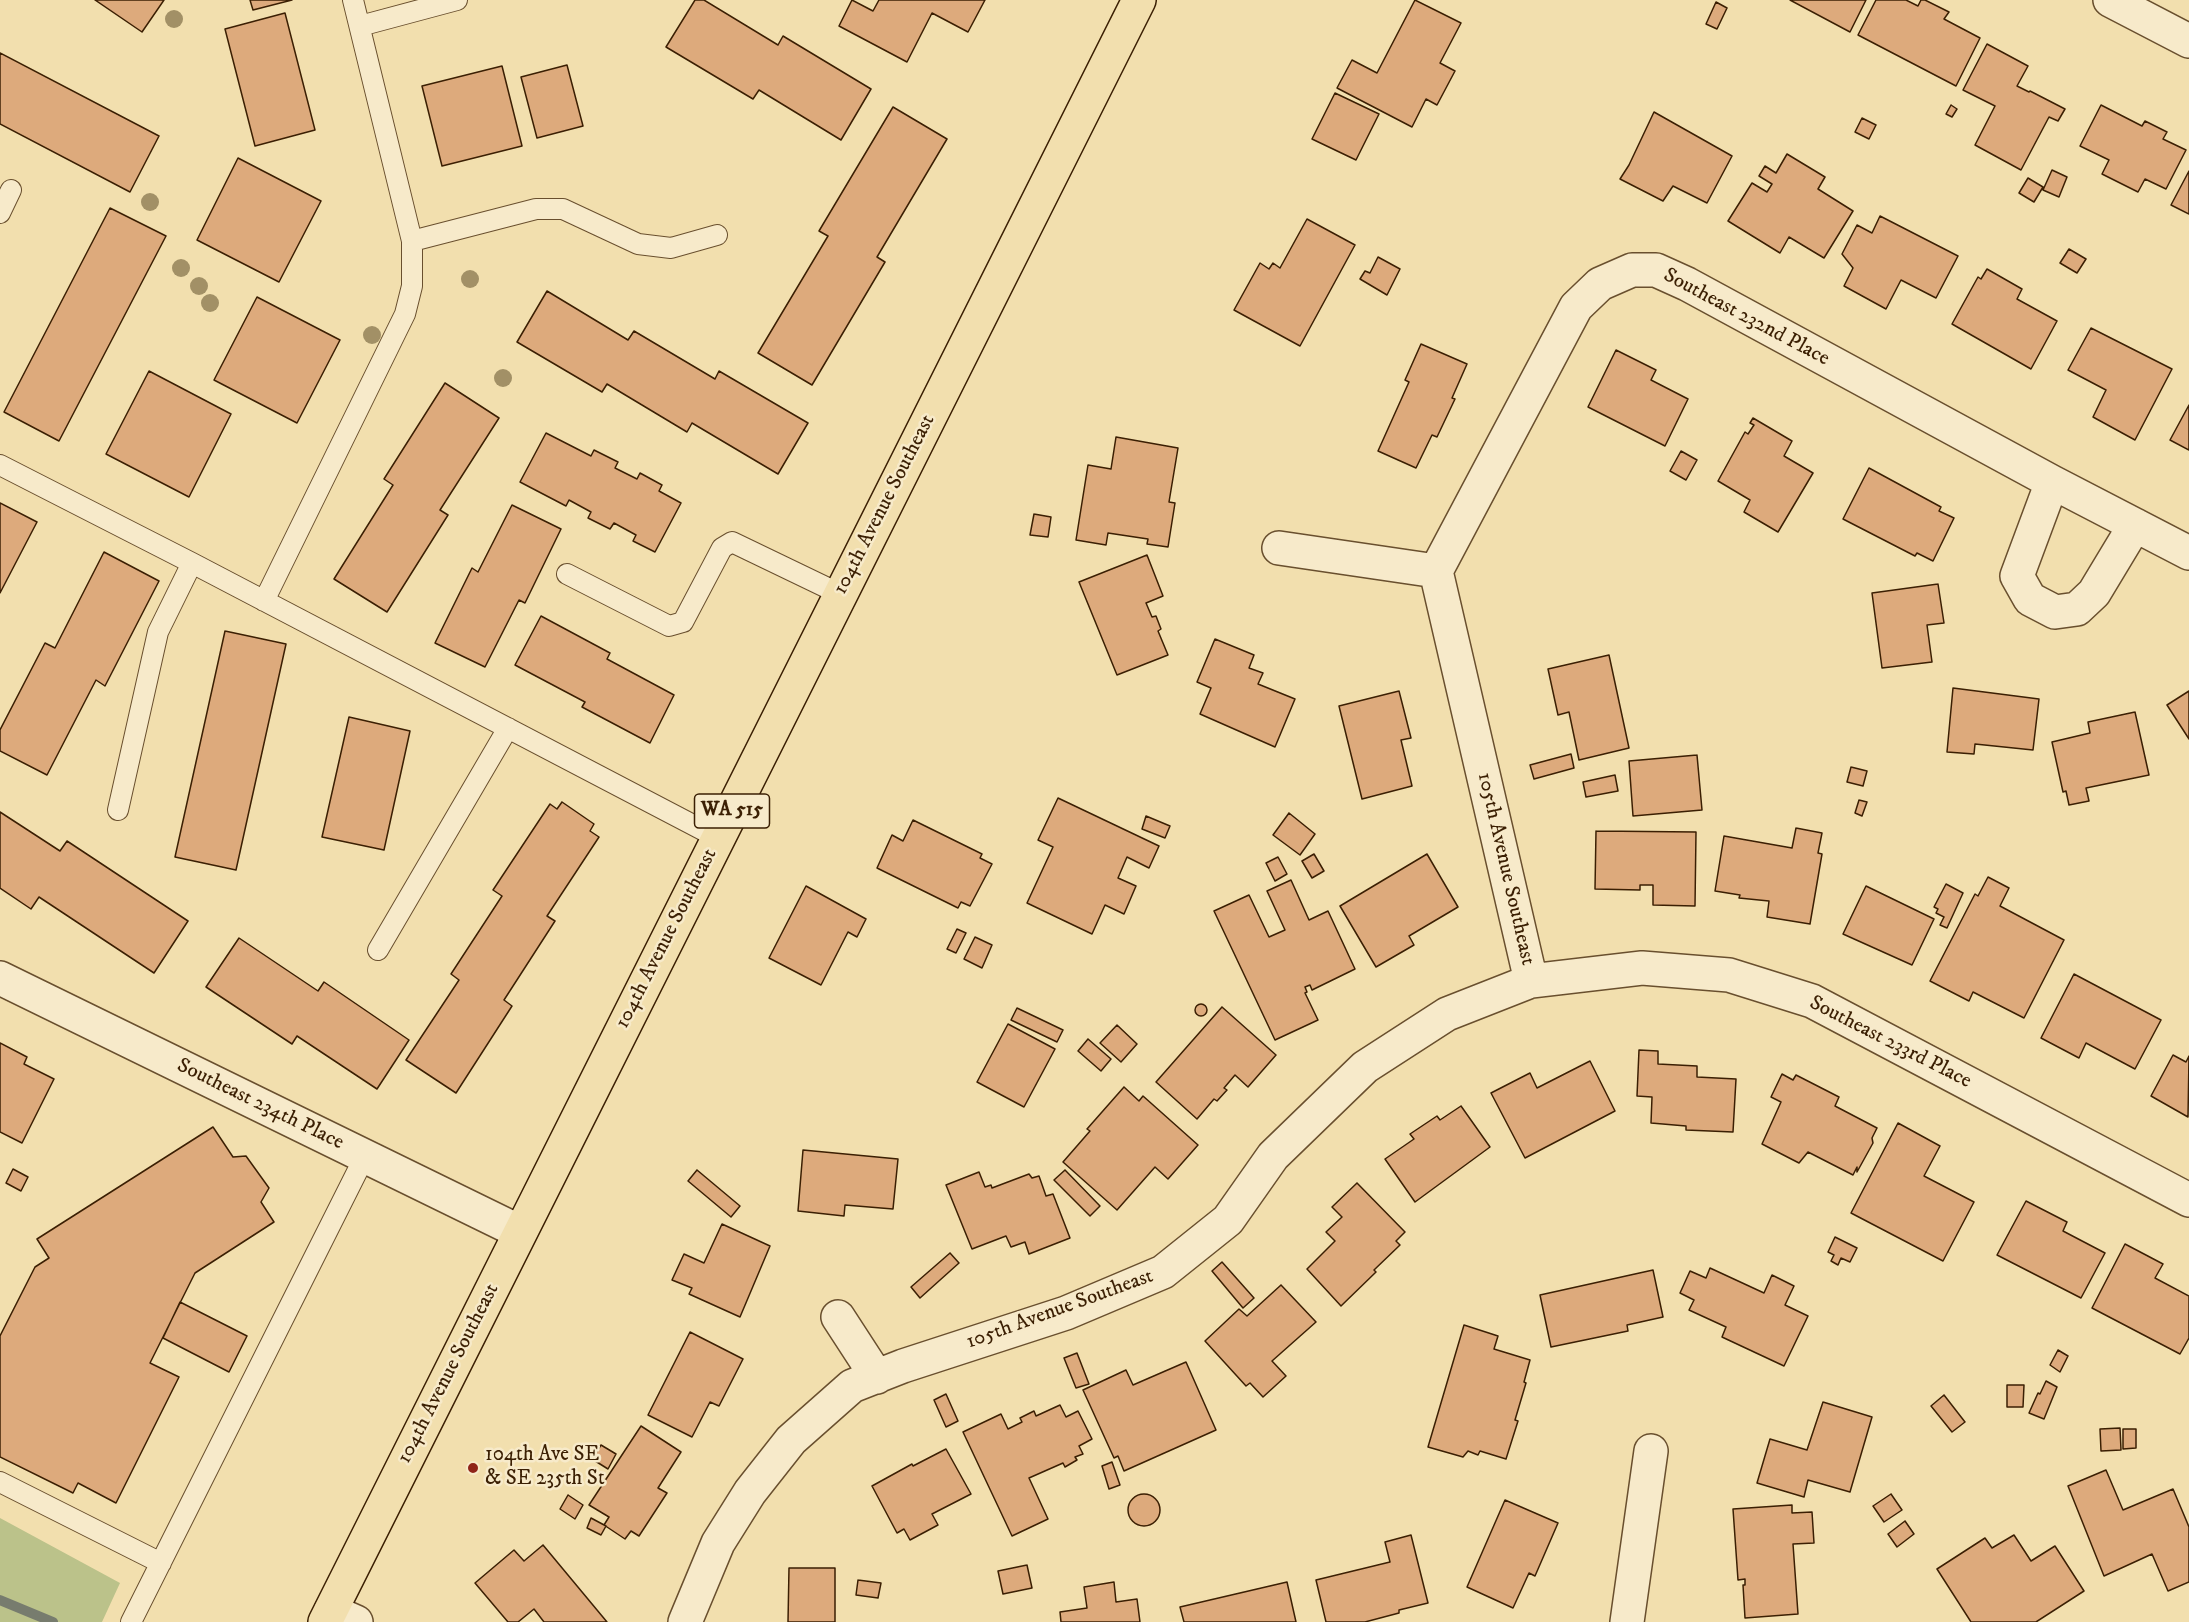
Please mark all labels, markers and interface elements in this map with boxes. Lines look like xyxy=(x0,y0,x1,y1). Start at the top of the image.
street label: Southeast 232nd Place xyxy=(1659,264,1833,372)
street label: 104th Avenue Southeast xyxy=(829,411,941,599)
street label: 105th Avenue Southeast xyxy=(1471,770,1539,968)
road number: WA 515 xyxy=(694,794,770,828)
street label: 104th Avenue Southeast xyxy=(611,845,723,1033)
street label: Southeast 233rd Place xyxy=(1805,991,1975,1095)
street label: Southeast 234th Place xyxy=(172,1054,348,1156)
street label: 105th Avenue Southeast xyxy=(963,1264,1157,1356)
street label: 104th Avenue Southeast xyxy=(393,1280,505,1468)
place label: 104th Ave SE & SE 235th St xyxy=(485,1443,605,1493)
marker: 104th Ave SE & SE 235th St xyxy=(466,1461,480,1475)

